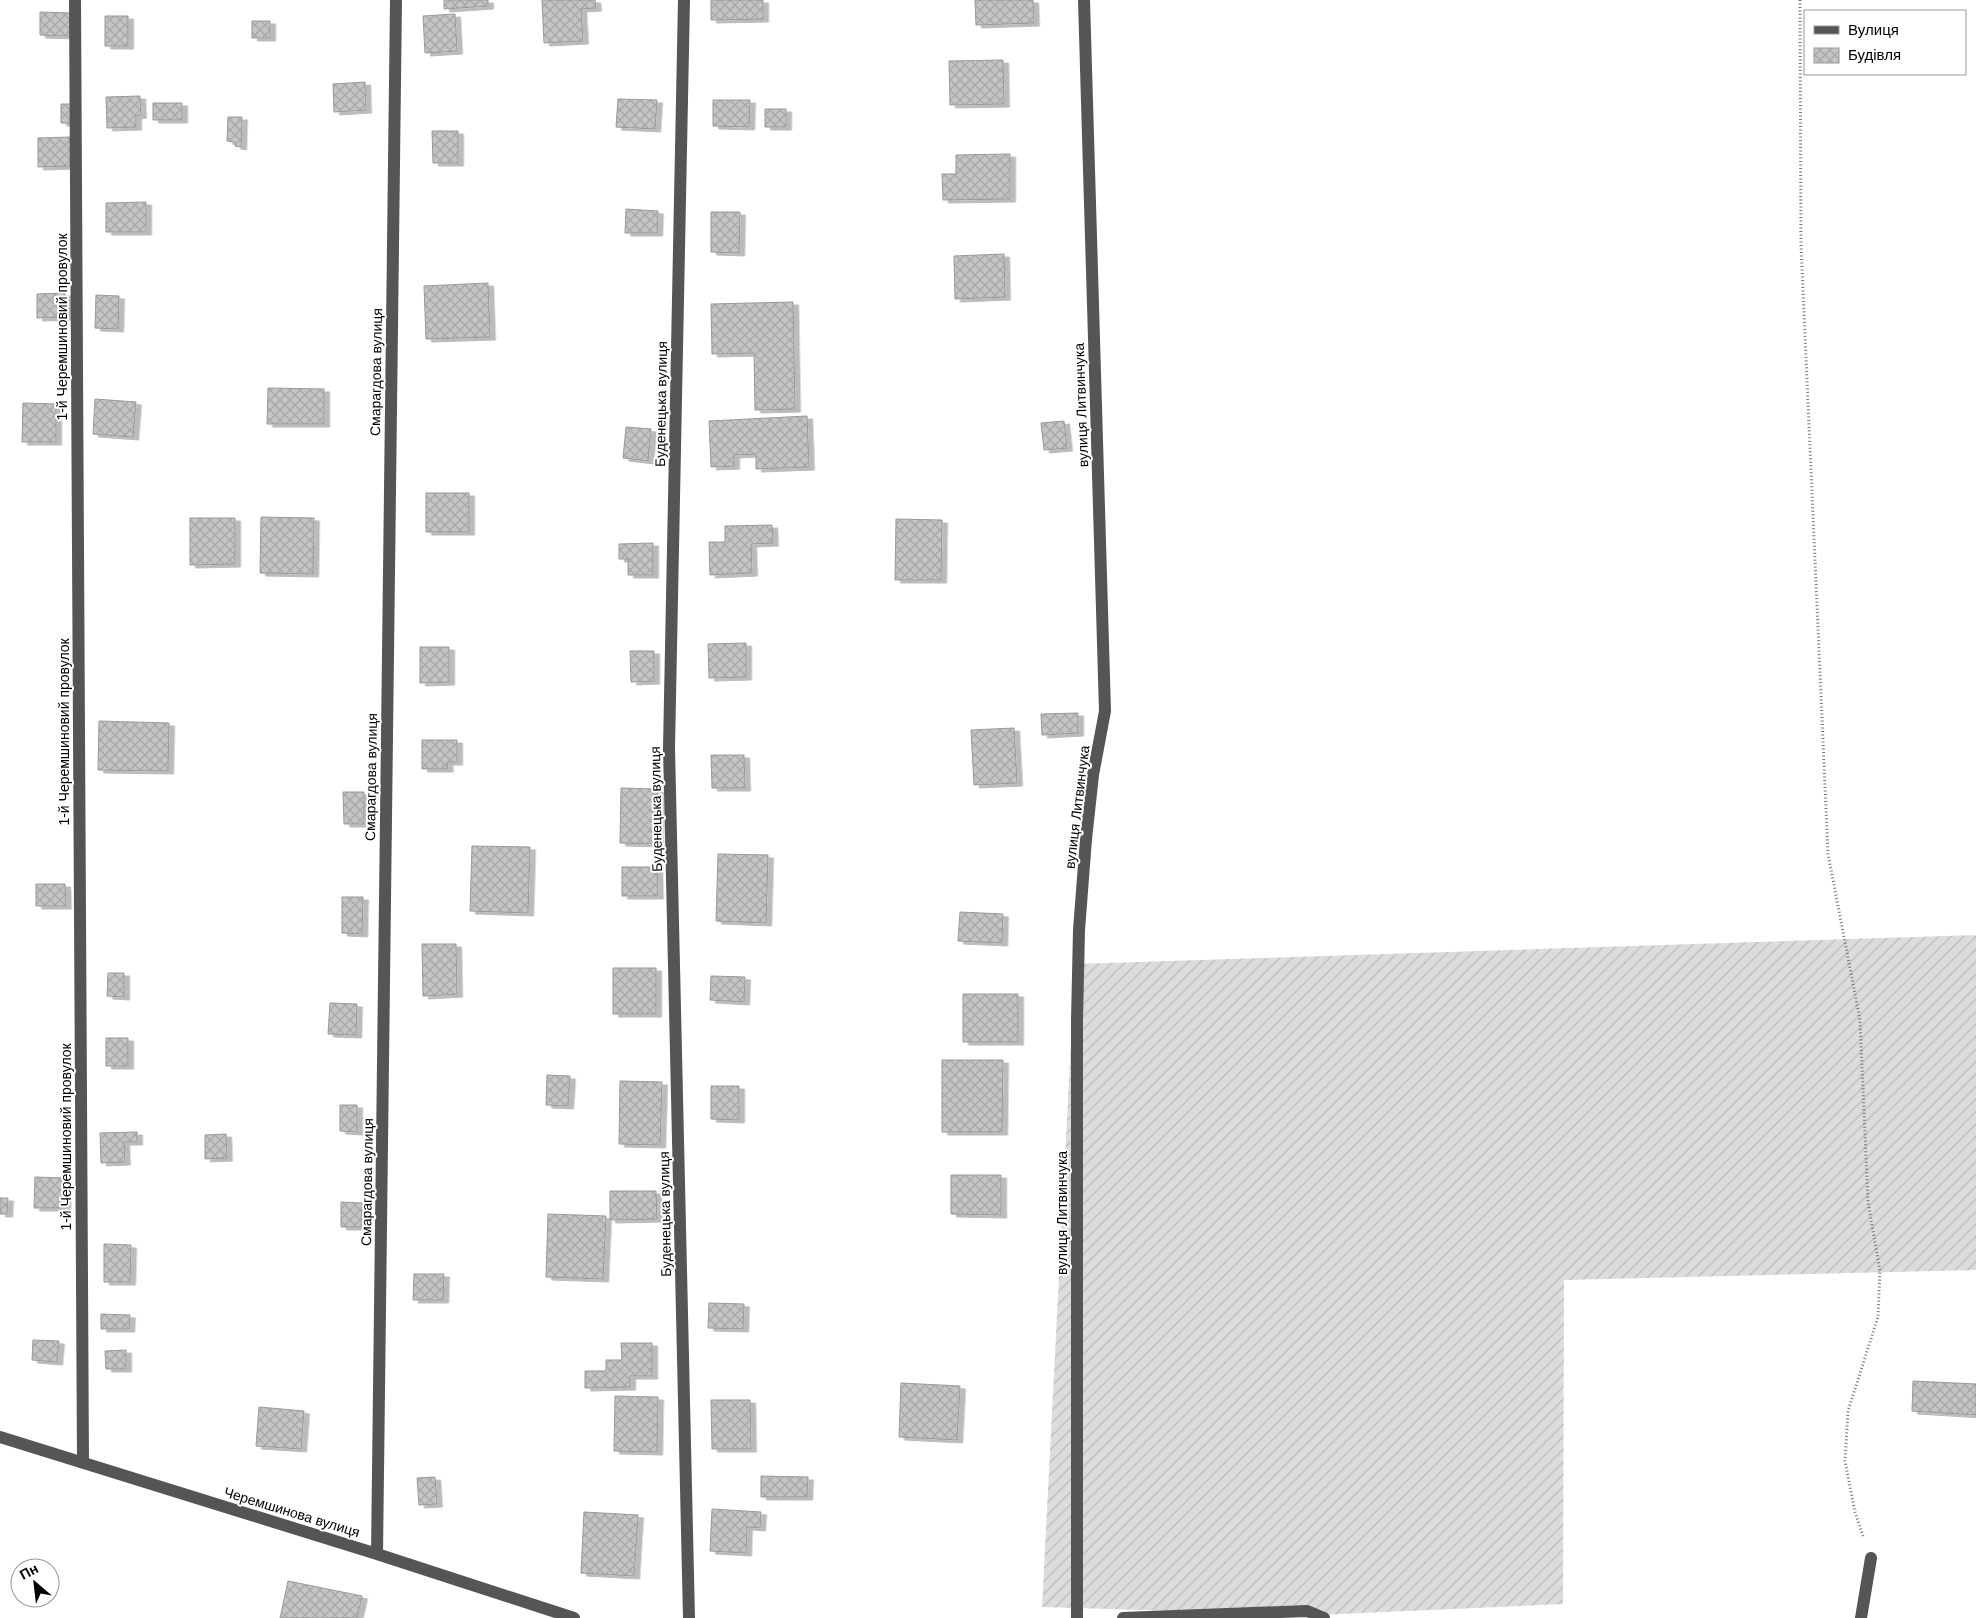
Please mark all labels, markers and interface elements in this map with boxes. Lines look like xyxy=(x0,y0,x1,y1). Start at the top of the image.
legend xyxy=(1804,10,1966,75)
text: Вулиця xyxy=(1848,21,1899,38)
text: Будівля xyxy=(1848,46,1901,63)
street label: 1-й Черемшиновий провулок xyxy=(54,233,70,421)
street label: Смарагдова вулиця xyxy=(367,308,385,436)
street label: Буденецька вулиця xyxy=(652,341,670,467)
street label: вулиця Литвинчука xyxy=(1071,342,1091,467)
street label: 1-й Черемшиновий провулок xyxy=(56,638,72,826)
street label: Смарагдова вулиця xyxy=(362,713,380,841)
street label: вулиця Литвинчука xyxy=(1061,744,1093,870)
street label: Буденецька вулиця xyxy=(647,746,665,872)
street label: 1-й Черемшиновий провулок xyxy=(58,1043,74,1231)
street label: Смарагдова вулиця xyxy=(358,1118,376,1246)
street label: Буденецька вулиця xyxy=(656,1151,674,1277)
street label: вулиця Литвинчука xyxy=(1054,1151,1070,1275)
street label: Черемшинова вулиця xyxy=(222,1484,362,1540)
north arrow xyxy=(10,1558,60,1608)
text: Пн xyxy=(17,1560,41,1583)

